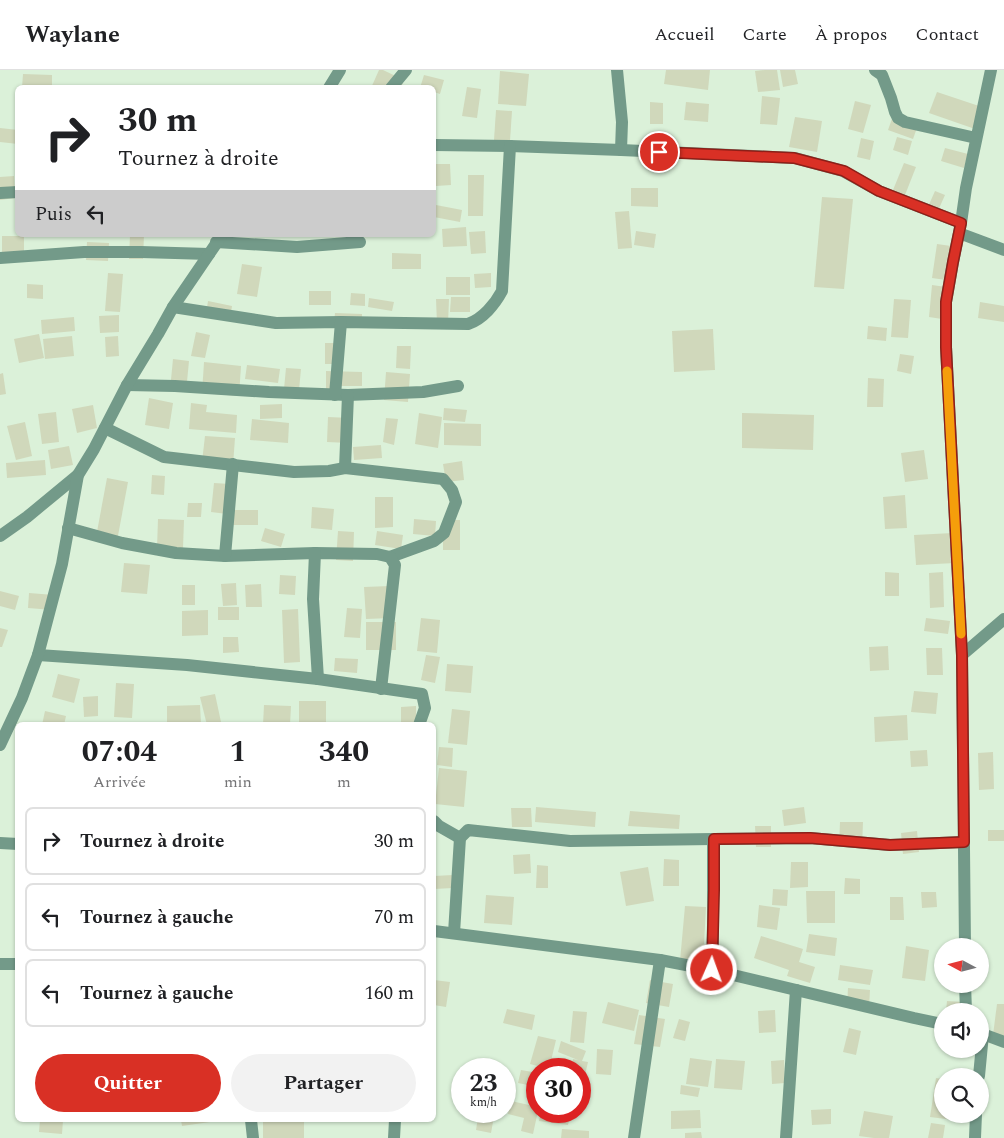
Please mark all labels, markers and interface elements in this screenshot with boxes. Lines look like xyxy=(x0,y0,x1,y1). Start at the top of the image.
text: Waylane xyxy=(25,17,120,53)
text: Accueil xyxy=(654,21,715,48)
text: Carte xyxy=(743,21,787,48)
text: À propos xyxy=(815,21,888,48)
text: Contact xyxy=(916,21,979,48)
text: 30 m xyxy=(118,94,198,147)
icon: right xyxy=(35,105,100,170)
pin xyxy=(638,131,680,173)
icon: arrive xyxy=(645,138,673,166)
text: Tournez à droite xyxy=(118,142,279,175)
text: Puis xyxy=(35,200,72,229)
icon: left xyxy=(82,200,110,228)
text: 07:04 xyxy=(82,729,157,775)
text: 1 xyxy=(229,729,246,775)
text: 340 xyxy=(319,729,369,775)
text: Arrivée xyxy=(93,770,146,794)
text: min xyxy=(224,770,252,794)
text: m xyxy=(337,770,351,794)
icon: right xyxy=(37,827,65,855)
text: Tournez à droite xyxy=(80,827,224,856)
text: 30 m xyxy=(374,827,414,856)
icon: left xyxy=(37,903,65,931)
text: Tournez à gauche xyxy=(80,903,233,932)
text: 70 m xyxy=(374,903,414,932)
north arrow xyxy=(934,938,989,992)
map controls xyxy=(934,938,989,1123)
position arrow xyxy=(685,943,737,995)
icon: left xyxy=(37,979,65,1007)
text: Tournez à gauche xyxy=(80,979,233,1008)
text: 160 m xyxy=(364,979,414,1008)
button: sound xyxy=(934,1003,989,1058)
button: Quitter xyxy=(35,1054,221,1112)
button: Partager xyxy=(231,1054,416,1112)
speed limit sign: 30 xyxy=(526,1058,591,1123)
text: 23 xyxy=(469,1065,498,1103)
button: search xyxy=(934,1068,989,1123)
text: km/h xyxy=(470,1093,497,1112)

